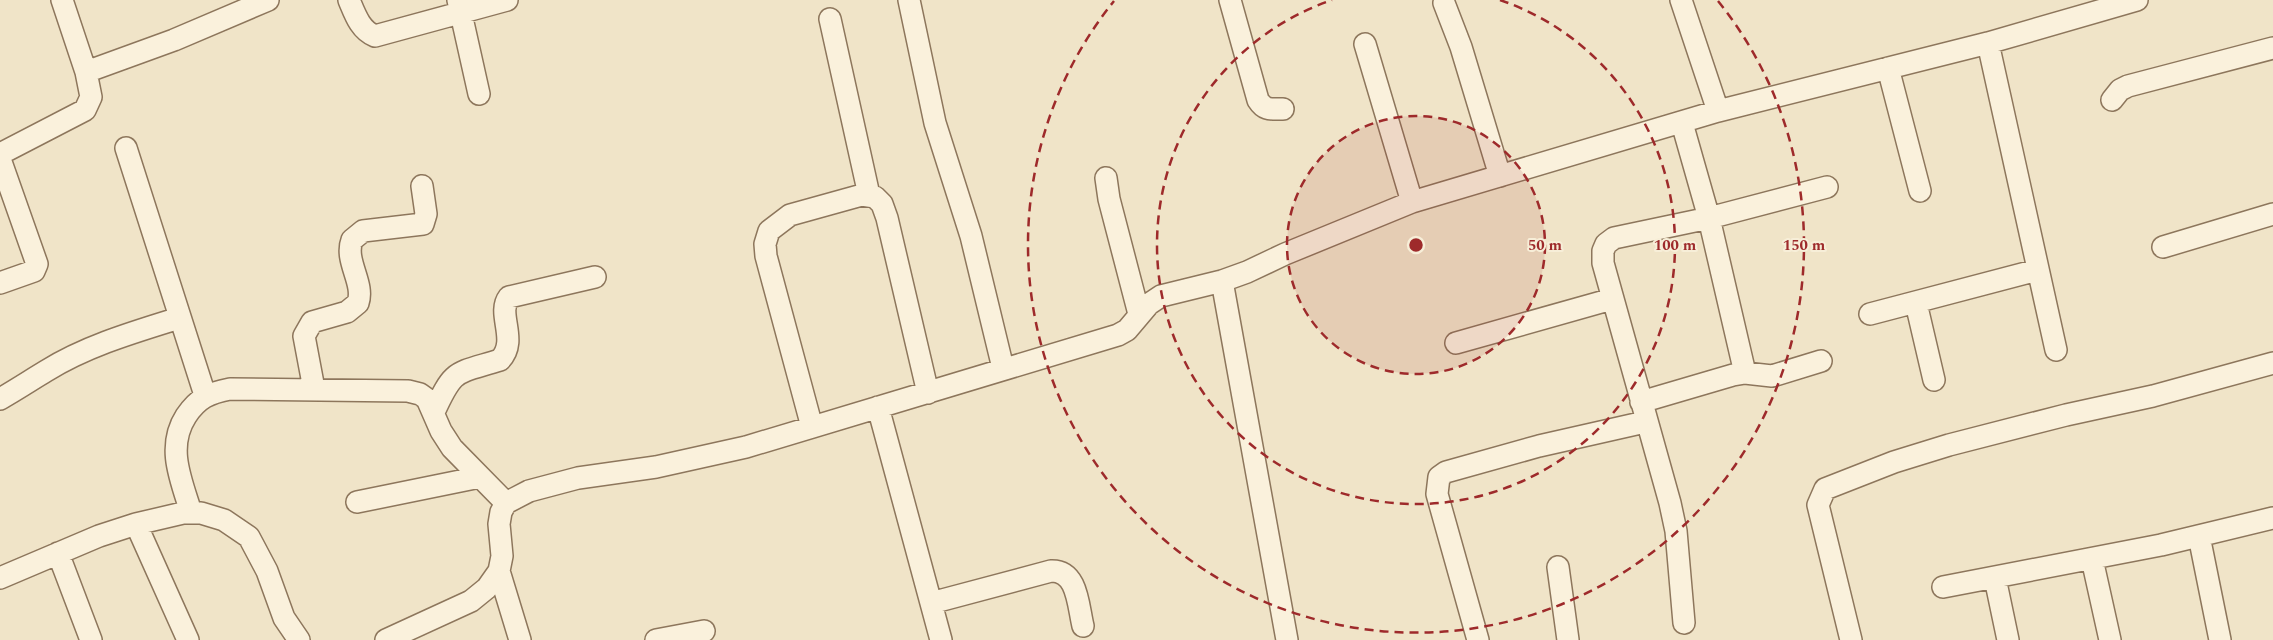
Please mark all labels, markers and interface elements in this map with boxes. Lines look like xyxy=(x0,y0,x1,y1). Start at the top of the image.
text: 50 m xyxy=(1528,234,1563,257)
text: 100 m xyxy=(1654,234,1697,257)
text: 150 m xyxy=(1783,234,1826,257)
centre of rings xyxy=(1407,236,1425,254)

